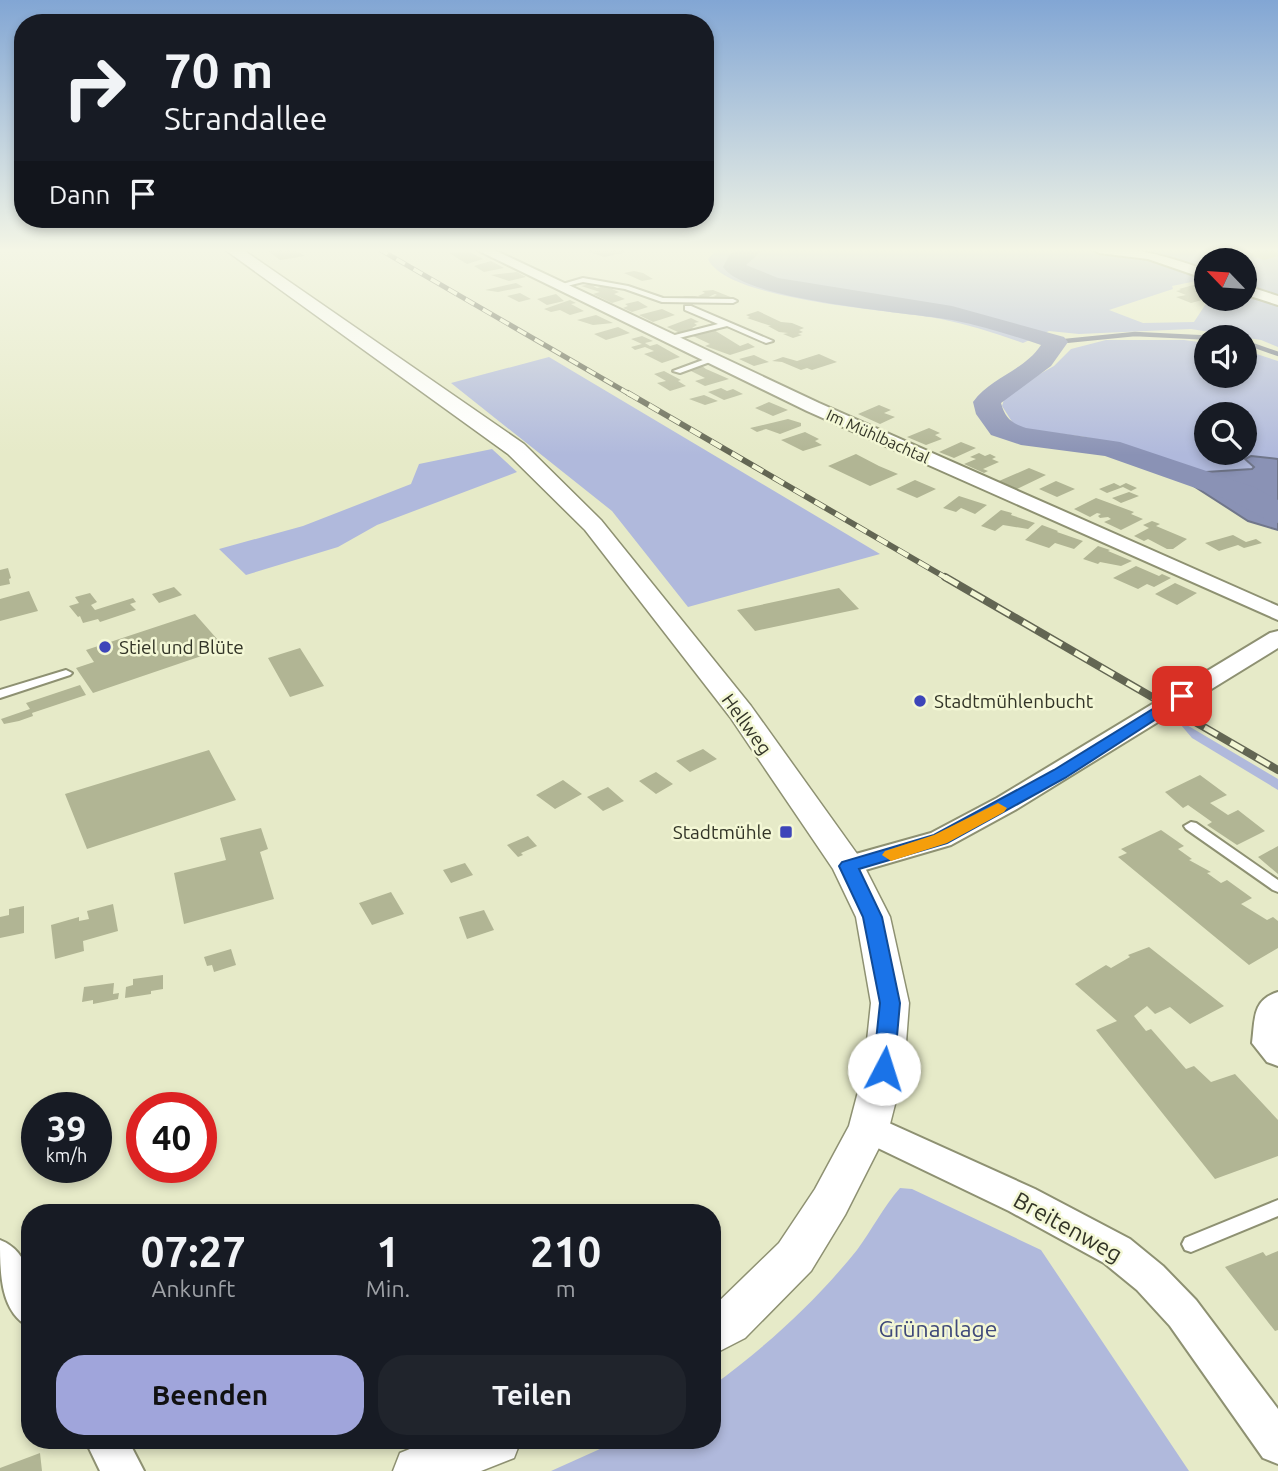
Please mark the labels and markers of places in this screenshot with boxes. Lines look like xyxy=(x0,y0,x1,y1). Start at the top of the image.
place label: Stiel und Blüte xyxy=(119,636,244,658)
marker: Stiel und Blüte xyxy=(97,639,113,655)
pin xyxy=(1152,666,1212,726)
place label: Stadtmühlenbucht xyxy=(934,690,1094,712)
marker: Stadtmühlenbucht xyxy=(912,693,928,709)
place label: Stadtmühle xyxy=(673,821,772,843)
marker: Stadtmühle xyxy=(778,824,794,840)

